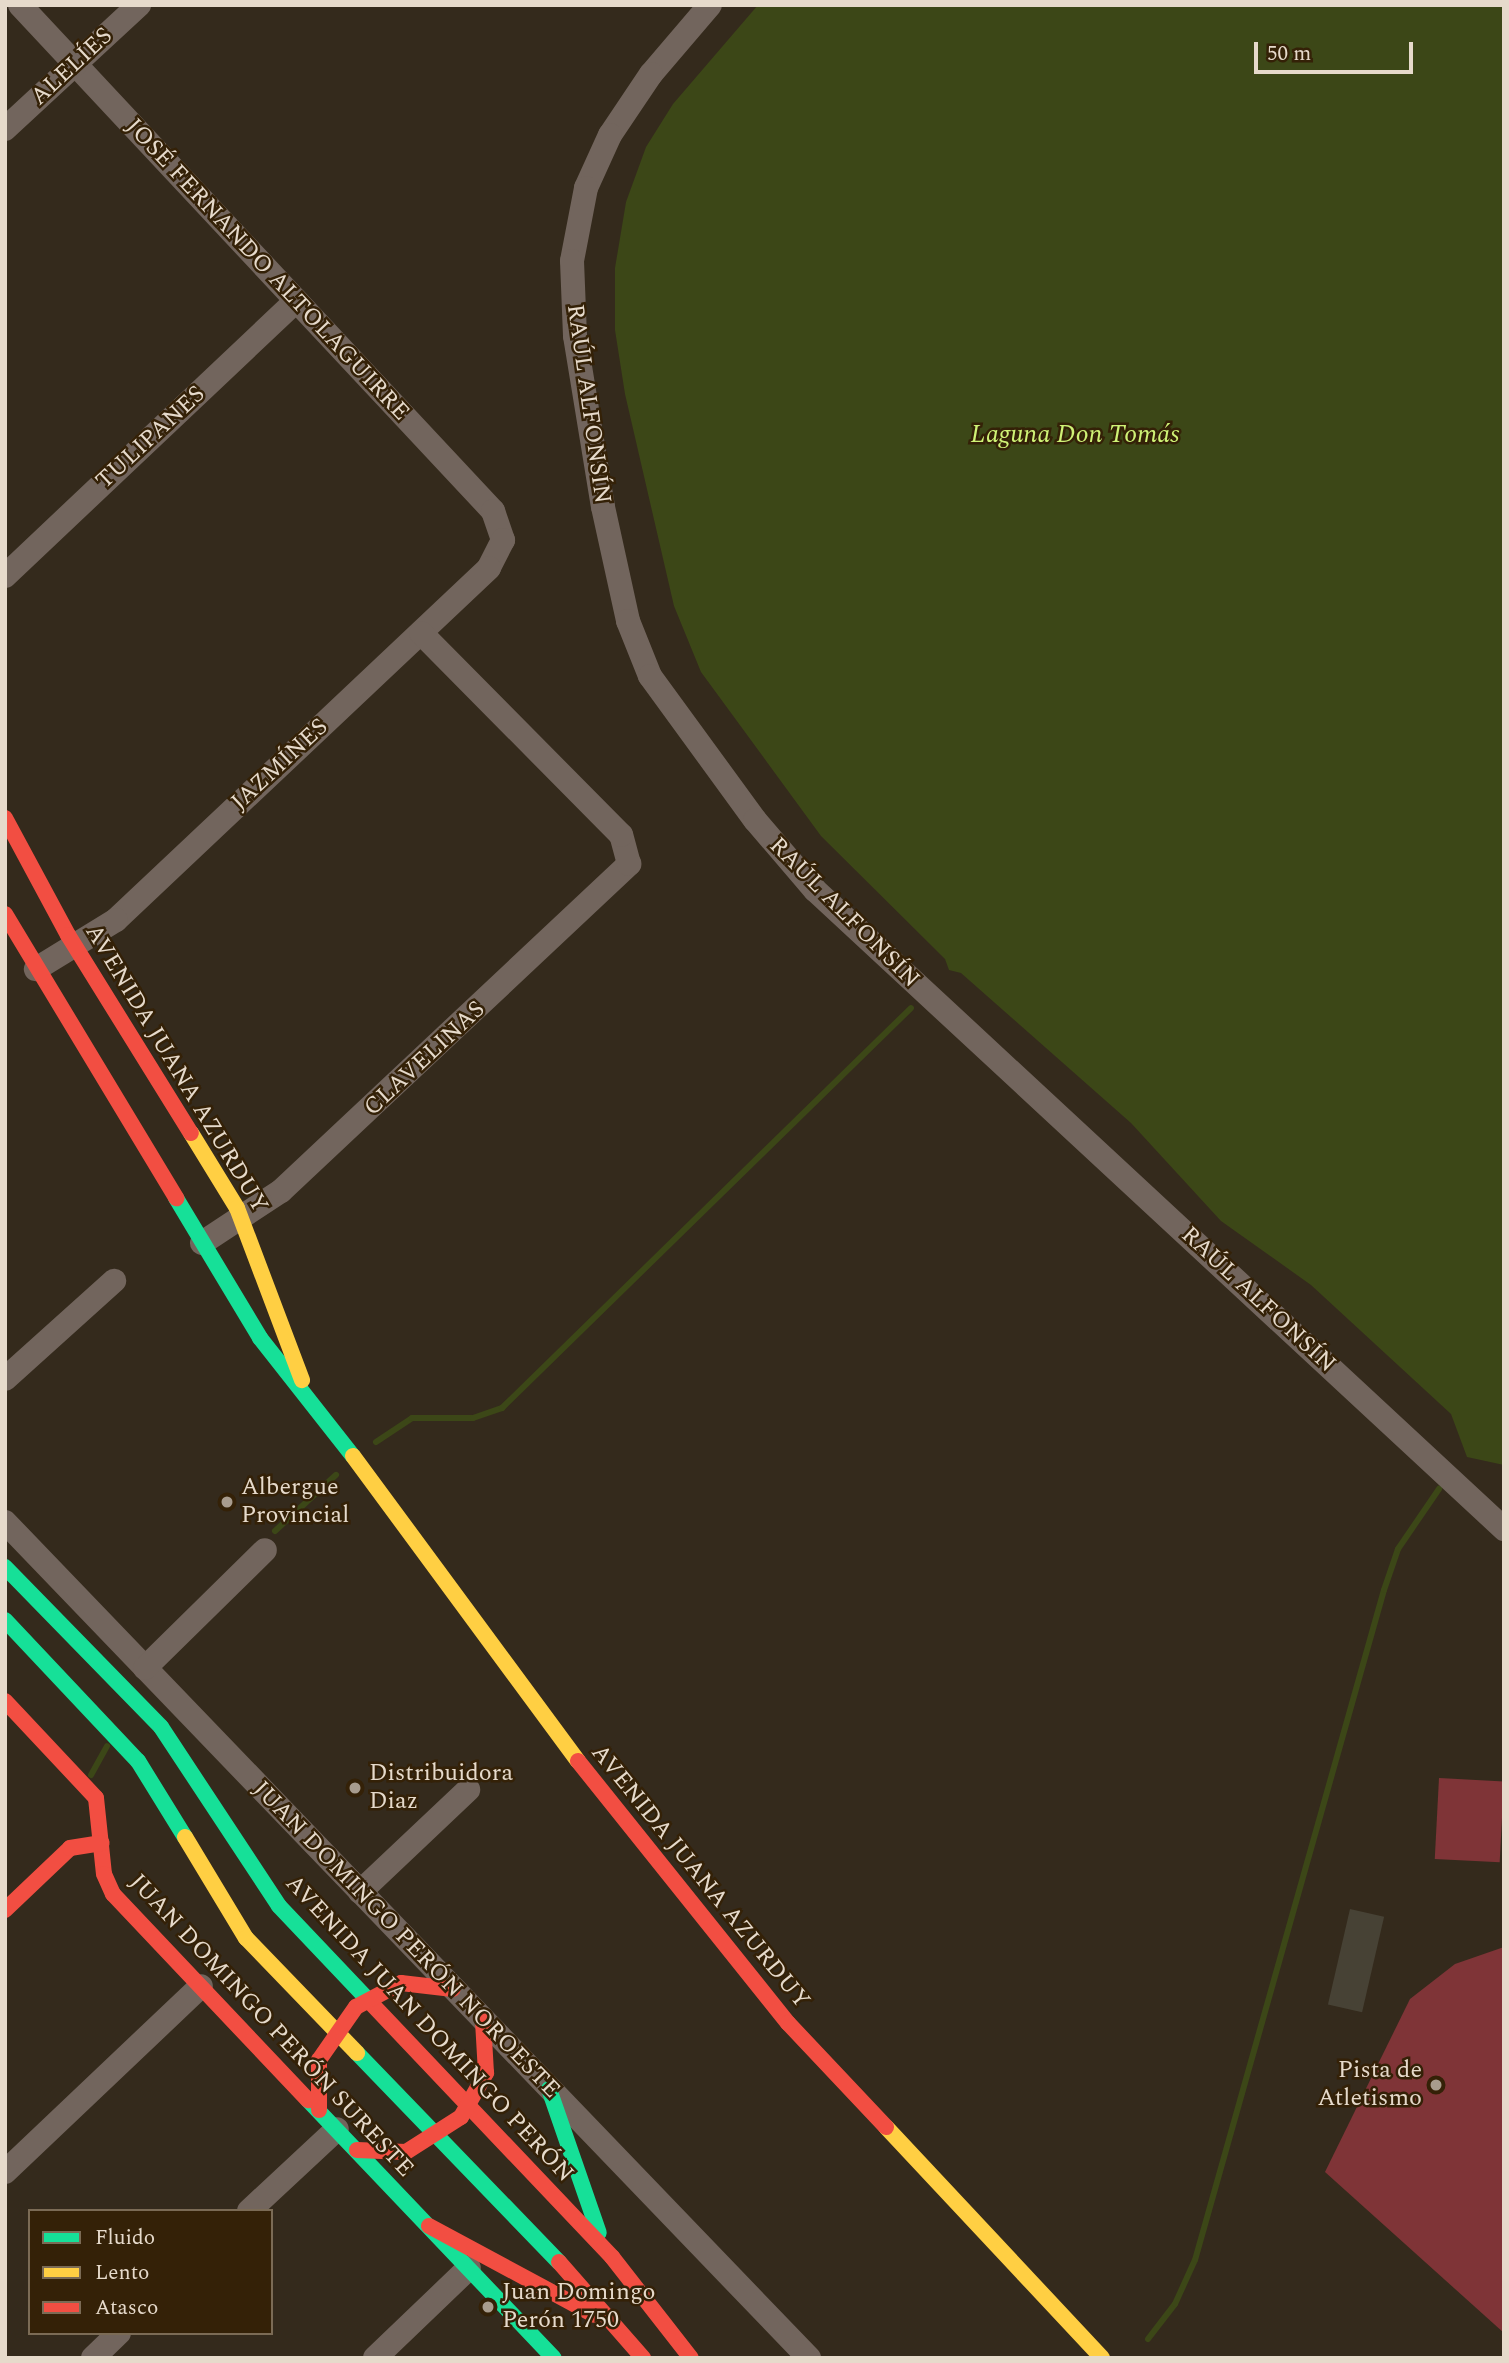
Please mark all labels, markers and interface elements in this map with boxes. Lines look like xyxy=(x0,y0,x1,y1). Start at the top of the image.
street label: ALELÍES xyxy=(25,22,119,112)
scale bar xyxy=(1257,28,1416,72)
text: 50 m xyxy=(1267,38,1311,70)
street label: JOSÉ FERNANDO ALTOLAGUIRRE xyxy=(119,113,415,427)
street label: RAÚL ALFONSÍN xyxy=(560,302,616,506)
street label: TULIPANES xyxy=(90,380,212,496)
water label: Laguna Don Tomás xyxy=(971,419,1179,451)
street label: JAZMÍNES xyxy=(226,713,334,817)
street label: RAÚL ALFONSÍN xyxy=(763,832,925,994)
street label: AVENIDA JUANA AZURDUY xyxy=(78,920,274,1218)
street label: CLAVELINAS xyxy=(358,996,492,1122)
street label: RAÚL ALFONSÍN xyxy=(1175,1221,1341,1379)
place label: Albergue Provincial xyxy=(241,1474,349,1530)
marker: Albergue Provincial xyxy=(219,1494,235,1510)
street label: AVENIDA JUANA AZURDUY xyxy=(585,1739,815,2015)
place label: Distribuidora Diaz xyxy=(369,1760,513,1816)
street label: JUAN DOMINGO PERÓN NOROESTE xyxy=(246,1775,566,2105)
marker: Distribuidora Diaz xyxy=(347,1780,363,1796)
street label: JUAN DOMINGO PERÓN SURESTE xyxy=(123,1868,419,2184)
street label: AVENIDA JUAN DOMINGO PERÓN xyxy=(279,1869,579,2189)
place label: Pista de Atletismo xyxy=(1318,2057,1422,2113)
marker: Pista de Atletismo xyxy=(1428,2077,1444,2093)
legend xyxy=(28,2209,273,2335)
text: Fluido xyxy=(95,2222,155,2254)
text: Lento xyxy=(95,2257,149,2289)
place label: Juan Domingo Perón 1750 xyxy=(502,2279,656,2335)
text: Atasco xyxy=(95,2292,158,2324)
marker: Juan Domingo Perón 1750 xyxy=(480,2299,496,2315)

